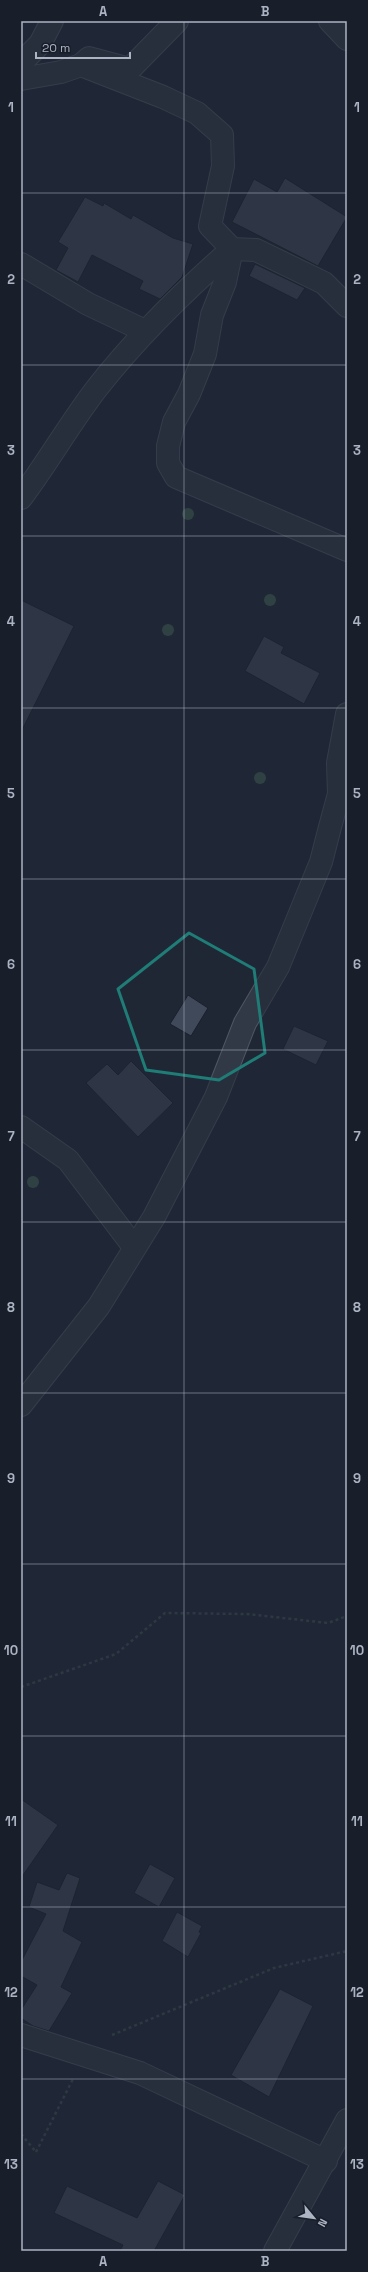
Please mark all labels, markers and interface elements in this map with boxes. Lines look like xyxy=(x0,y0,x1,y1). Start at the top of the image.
text: A xyxy=(99,3,108,20)
text: B xyxy=(261,3,270,20)
scale bar xyxy=(36,34,130,60)
text: 20 m xyxy=(42,40,70,56)
text: 1 xyxy=(8,99,14,116)
text: 1 xyxy=(354,99,360,116)
text: 2 xyxy=(7,271,15,288)
text: 2 xyxy=(353,271,361,288)
text: 3 xyxy=(7,442,15,459)
text: 3 xyxy=(353,442,361,459)
text: 4 xyxy=(7,613,15,630)
text: 4 xyxy=(353,613,361,630)
text: 5 xyxy=(7,785,15,802)
text: 5 xyxy=(353,785,361,802)
text: 6 xyxy=(7,956,15,973)
text: 6 xyxy=(353,956,361,973)
text: 7 xyxy=(7,1128,15,1145)
text: 7 xyxy=(353,1128,361,1145)
text: 8 xyxy=(7,1299,15,1316)
text: 8 xyxy=(353,1299,361,1316)
text: 9 xyxy=(7,1470,15,1487)
text: 9 xyxy=(353,1470,361,1487)
text: 10 xyxy=(4,1642,18,1659)
text: 10 xyxy=(350,1642,364,1659)
text: 11 xyxy=(5,1813,17,1830)
text: 11 xyxy=(351,1813,363,1830)
text: 12 xyxy=(4,1984,18,2001)
text: 12 xyxy=(350,1984,364,2001)
text: 13 xyxy=(4,2156,18,2173)
text: 13 xyxy=(350,2156,364,2173)
north arrow xyxy=(294,2198,334,2238)
text: N xyxy=(315,2216,331,2229)
text: A xyxy=(99,2253,108,2270)
text: B xyxy=(261,2253,270,2270)

